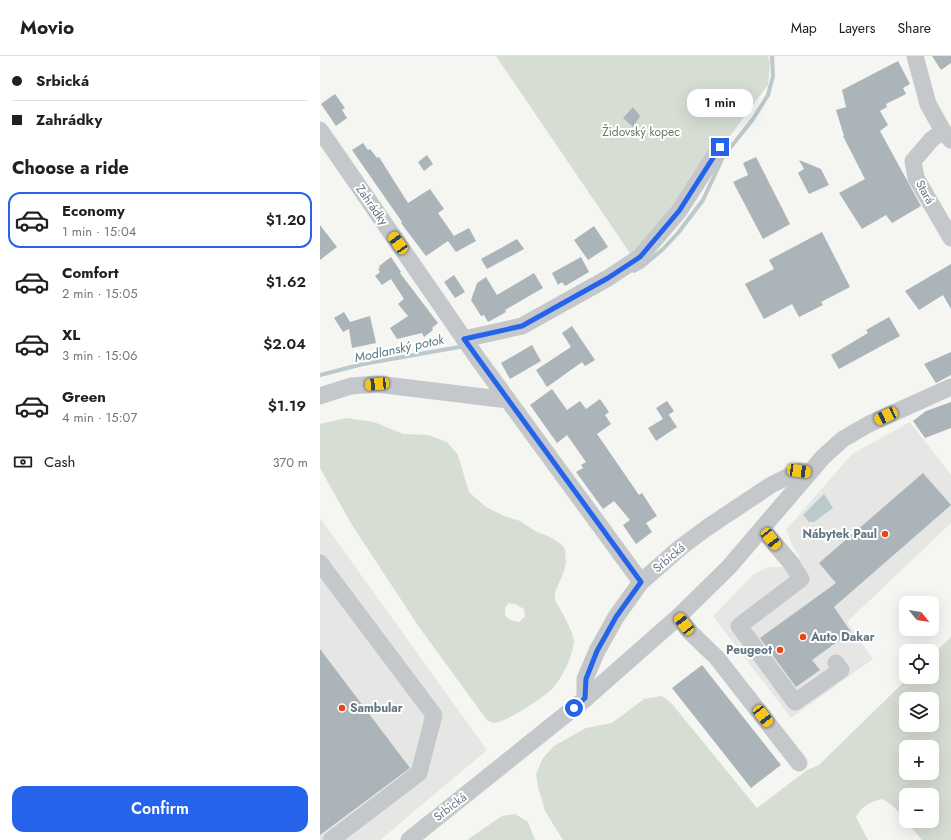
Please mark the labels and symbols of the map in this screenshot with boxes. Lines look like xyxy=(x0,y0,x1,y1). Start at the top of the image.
callout: 1 min xyxy=(687,89,753,117)
park label: Židovský kopec xyxy=(602,123,680,141)
route end xyxy=(711,138,729,156)
street label: Stará xyxy=(911,177,939,208)
street label: Zahrádky xyxy=(351,181,393,230)
car xyxy=(386,230,410,256)
water label: Modlanský potok xyxy=(353,330,446,367)
car xyxy=(365,377,389,391)
car xyxy=(873,405,899,427)
car xyxy=(786,463,812,479)
place label: Nábytek Paul xyxy=(803,525,877,543)
car xyxy=(759,526,783,552)
marker: Nábytek Paul xyxy=(880,529,890,539)
street label: Srbická xyxy=(649,539,689,577)
north arrow xyxy=(899,596,939,636)
car xyxy=(672,611,696,637)
place label: Auto Dakar xyxy=(810,628,875,646)
marker: Auto Dakar xyxy=(798,632,808,642)
place label: Peugeot xyxy=(726,641,772,659)
marker: Peugeot xyxy=(775,645,785,655)
place label: Sambular xyxy=(350,699,403,717)
route start xyxy=(565,699,583,717)
marker: Sambular xyxy=(337,703,347,713)
car xyxy=(751,703,775,729)
street label: Srbická xyxy=(430,788,470,826)

